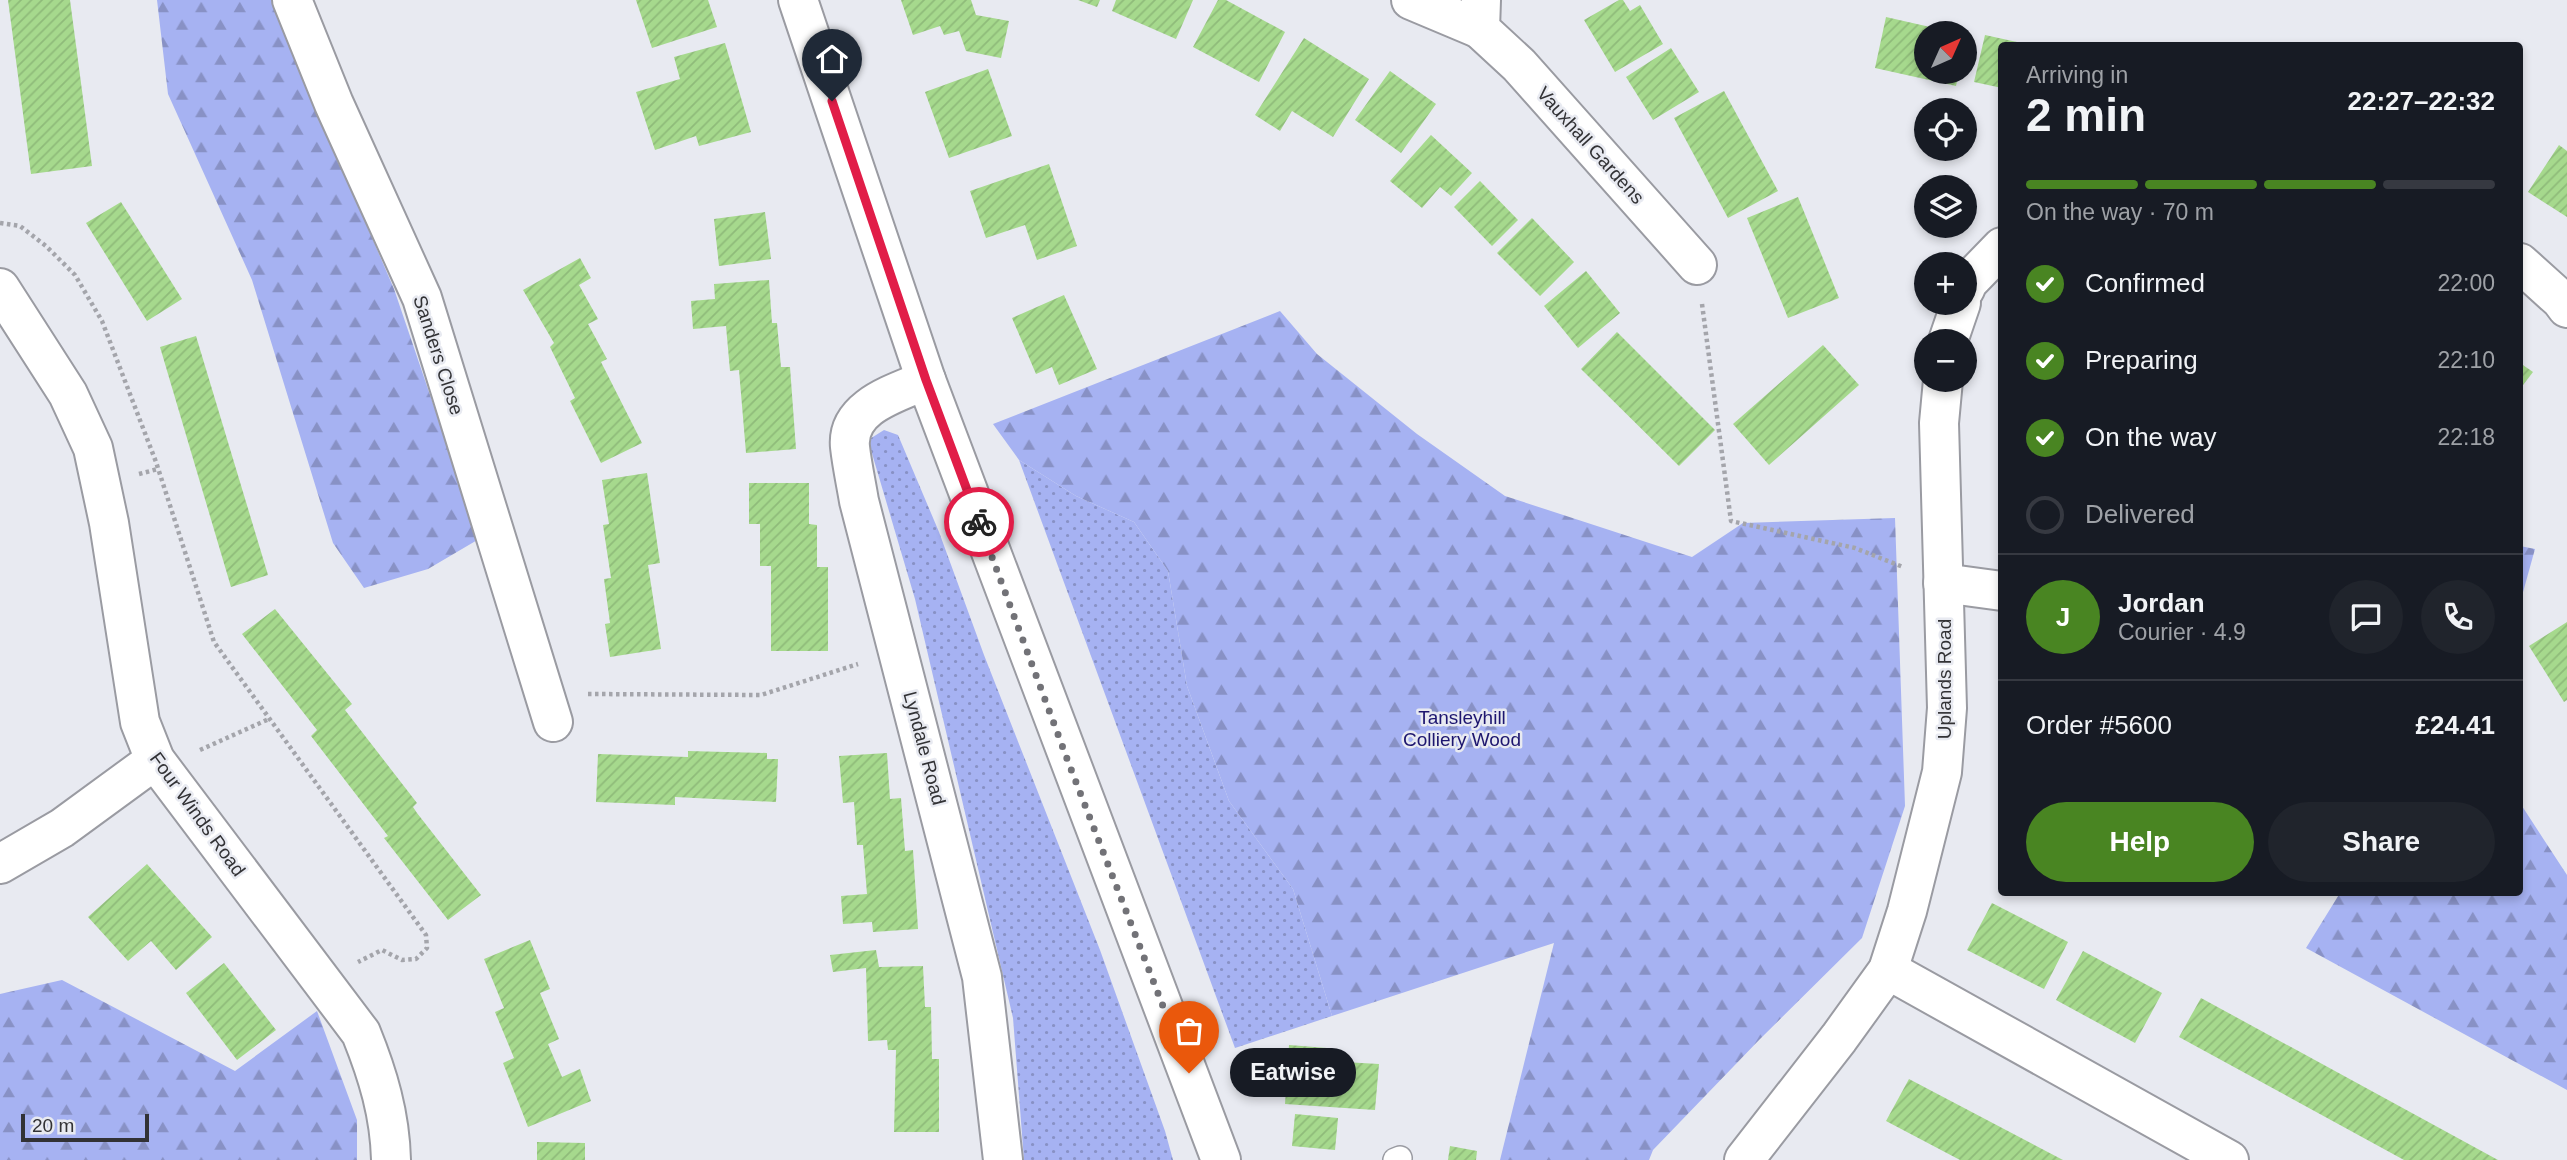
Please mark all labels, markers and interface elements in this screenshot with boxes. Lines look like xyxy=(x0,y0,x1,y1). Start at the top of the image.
north arrow xyxy=(1914,21,1978,84)
map controls xyxy=(1914,21,1977,392)
pin xyxy=(802,29,862,101)
icon: home xyxy=(813,40,851,78)
text: Arriving in xyxy=(2026,62,2128,88)
street label: Vauxhall Gardens xyxy=(1533,83,1648,208)
text: 22:27–22:32 xyxy=(2348,86,2495,116)
text: 2 min xyxy=(2026,89,2146,141)
button: locate xyxy=(1914,98,1977,161)
button: layers xyxy=(1914,175,1977,238)
text: On the way · 70 m xyxy=(2026,199,2214,225)
button: + xyxy=(1914,252,1977,315)
icon: check xyxy=(2026,265,2064,303)
text: Confirmed xyxy=(2085,268,2205,298)
text: 22:00 xyxy=(2437,270,2495,296)
street label: Sanders Close xyxy=(409,293,468,418)
button: − xyxy=(1914,329,1977,392)
icon: check xyxy=(2026,342,2064,380)
text: Preparing xyxy=(2085,345,2198,375)
text: 22:10 xyxy=(2437,347,2495,373)
icon: check xyxy=(2026,419,2064,457)
text: On the way xyxy=(2085,422,2217,452)
text: 22:18 xyxy=(2437,424,2495,450)
courier xyxy=(944,487,1014,557)
text: Delivered xyxy=(2085,499,2195,529)
icon: bike xyxy=(960,503,998,541)
button: chat xyxy=(2329,580,2403,654)
button: phone xyxy=(2421,580,2495,654)
text: Jordan xyxy=(2118,588,2205,618)
text: J xyxy=(2056,602,2070,632)
street label: Uplands Road xyxy=(1934,619,1955,739)
text: Courier · 4.9 xyxy=(2118,619,2246,645)
street label: Lyndale Road xyxy=(899,689,950,807)
park label: Tansleyhill Colliery Wood xyxy=(1403,707,1521,750)
text: Order #5600 xyxy=(2026,710,2172,740)
text: £24.41 xyxy=(2415,710,2495,740)
street label: Four Winds Road xyxy=(146,748,250,880)
button: Help xyxy=(2026,802,2254,882)
button: Share xyxy=(2268,802,2495,882)
pin xyxy=(1159,1001,1219,1073)
icon: bag xyxy=(1170,1012,1208,1050)
callout: Eatwise xyxy=(1231,1048,1357,1098)
text: Eatwise xyxy=(1250,1059,1336,1085)
scale bar xyxy=(21,1111,149,1143)
text: 20 m xyxy=(32,1115,74,1136)

